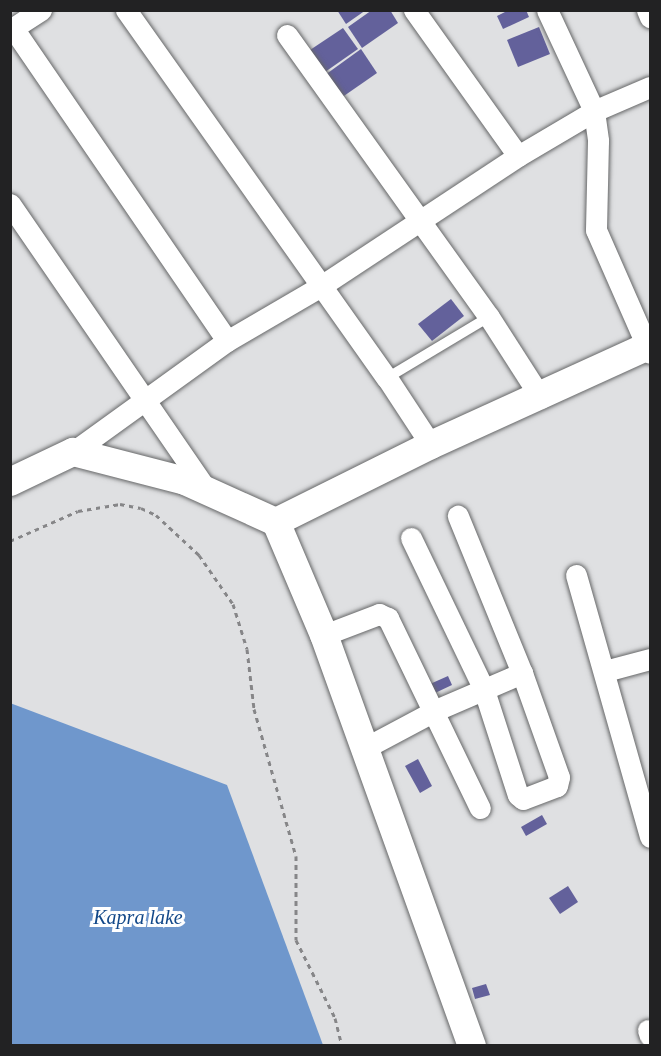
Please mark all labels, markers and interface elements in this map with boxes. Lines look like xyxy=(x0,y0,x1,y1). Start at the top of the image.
water label: Kapra lake xyxy=(93,905,183,929)

